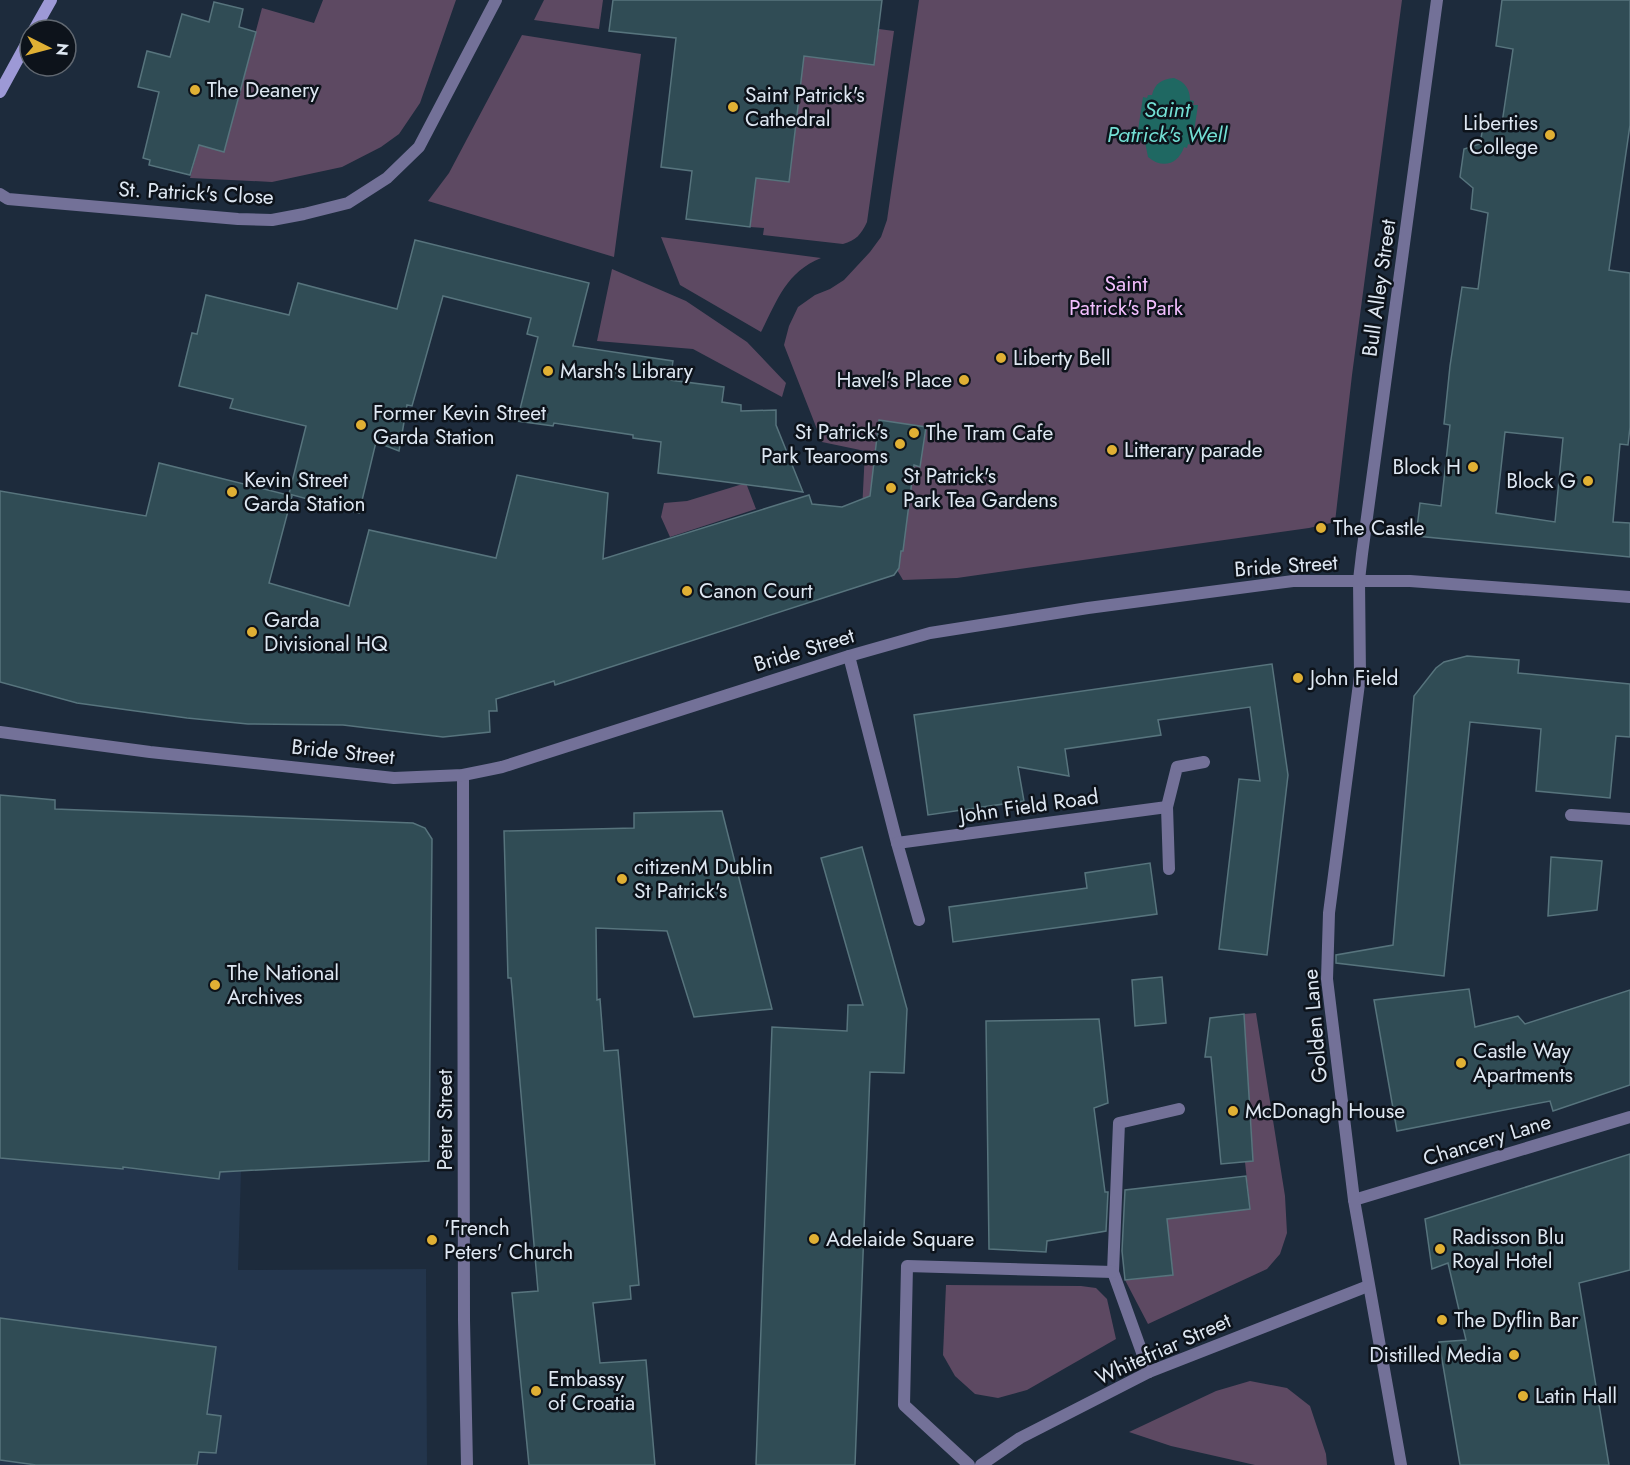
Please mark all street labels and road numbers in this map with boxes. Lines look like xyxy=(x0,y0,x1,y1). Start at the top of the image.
street label: St. Patrick's Close xyxy=(117,174,275,212)
street label: Bull Alley Street xyxy=(1355,217,1403,359)
street label: Bride Street xyxy=(1233,547,1339,585)
street label: Bride Street xyxy=(750,621,858,679)
street label: Bride Street xyxy=(290,732,396,772)
street label: John Field Road xyxy=(955,781,1100,831)
street label: Golden Lane xyxy=(1295,968,1335,1084)
street label: Peter Street xyxy=(430,1069,460,1171)
street label: Chancery Lane xyxy=(1419,1106,1555,1174)
street label: Whitefriar Street xyxy=(1090,1306,1236,1392)

